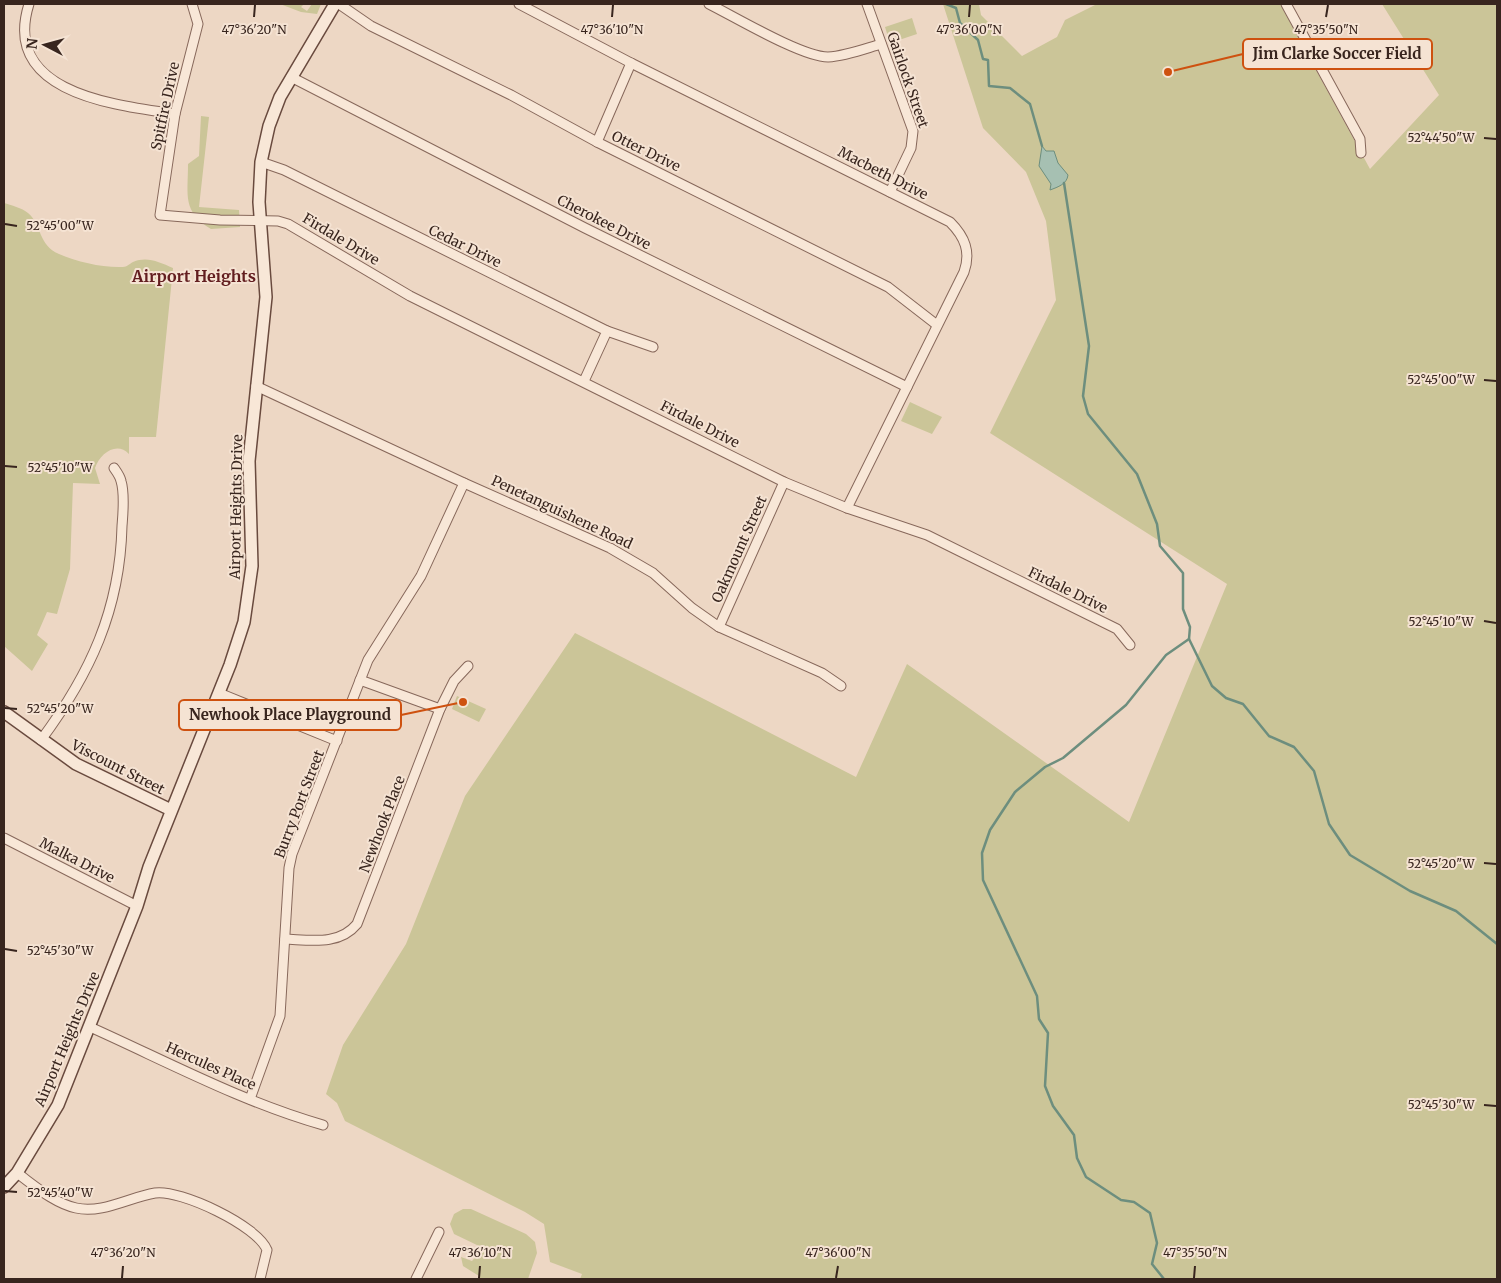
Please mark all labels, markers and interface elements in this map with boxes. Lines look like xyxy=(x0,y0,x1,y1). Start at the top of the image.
north arrow xyxy=(20,20,70,70)
text: 47°36'20"N xyxy=(222,22,287,37)
text: 47°36'10"N xyxy=(581,22,644,37)
text: 47°36'00"N xyxy=(936,22,1002,37)
text: 47°35'50"N xyxy=(1294,22,1359,37)
street label: Gairlock Street xyxy=(883,30,933,131)
text: N xyxy=(23,37,42,50)
callout: Jim Clarke Soccer Field xyxy=(1243,39,1432,69)
text: Jim Clarke Soccer Field xyxy=(1252,44,1421,63)
street label: Spitfire Drive xyxy=(147,60,183,152)
street label: Otter Drive xyxy=(609,127,683,175)
text: 52°44'50"W xyxy=(1407,130,1476,145)
street label: Macbeth Drive xyxy=(835,143,931,203)
street label: Cherokee Drive xyxy=(554,191,654,253)
street label: Firdale Drive xyxy=(299,209,383,269)
text: 52°45'00"W xyxy=(26,218,95,233)
street label: Cedar Drive xyxy=(426,221,504,271)
district label: Airport Heights xyxy=(131,266,256,286)
text: 52°45'00"W xyxy=(1407,372,1476,387)
street label: Firdale Drive xyxy=(657,396,743,452)
street label: Airport Heights Drive xyxy=(226,434,246,581)
text: 52°45'10"W xyxy=(28,460,93,475)
street label: Penetanguishene Road xyxy=(489,471,636,553)
street label: Oakmount Street xyxy=(707,492,771,605)
street label: Firdale Drive xyxy=(1025,563,1111,617)
text: 52°45'10"W xyxy=(1409,614,1474,629)
callout: Newhook Place Playground xyxy=(179,700,401,730)
text: 52°45'20"W xyxy=(27,701,94,716)
text: Newhook Place Playground xyxy=(189,705,391,724)
street label: Viscount Street xyxy=(67,735,168,798)
street label: Burry Port Street xyxy=(270,747,328,861)
street label: Newhook Place xyxy=(355,773,409,875)
street label: Malka Drive xyxy=(36,833,118,887)
text: 52°45'20"W xyxy=(1408,856,1475,871)
text: 52°45'30"W xyxy=(27,943,94,958)
street label: Airport Heights Drive xyxy=(30,969,104,1110)
street label: Hercules Place xyxy=(163,1038,259,1094)
text: 52°45'30"W xyxy=(1408,1097,1475,1112)
text: 52°45'40"W xyxy=(27,1185,94,1200)
text: 47°36'20"N xyxy=(91,1245,156,1260)
text: 47°36'10"N xyxy=(449,1245,512,1260)
text: 47°36'00"N xyxy=(805,1245,871,1260)
text: 47°35'50"N xyxy=(1163,1245,1228,1260)

